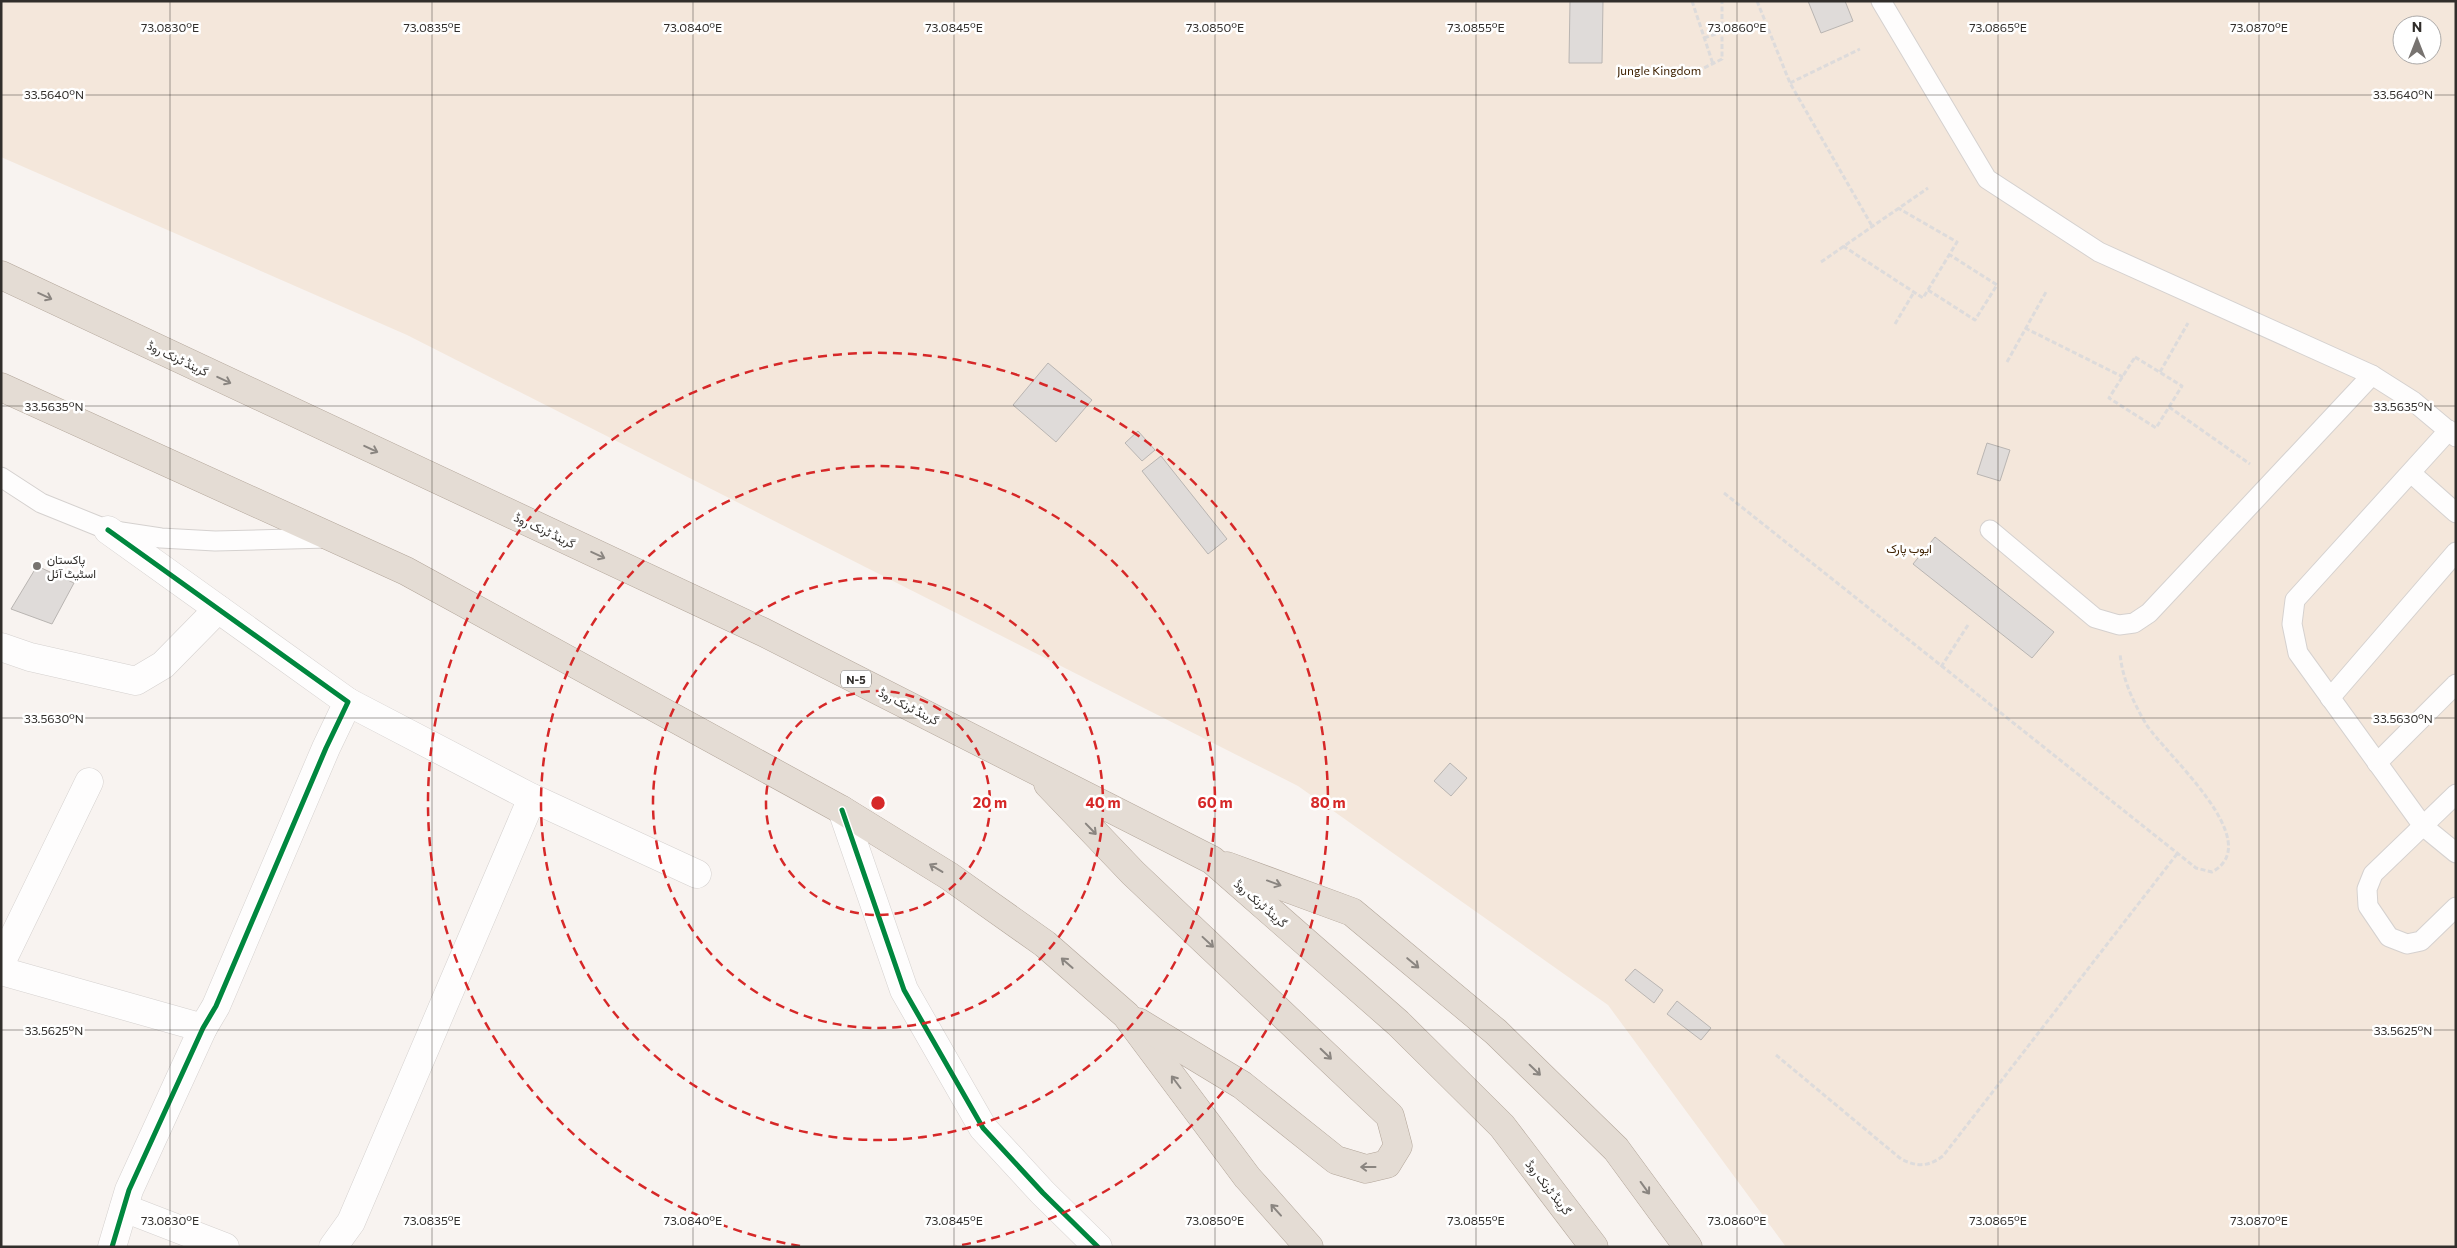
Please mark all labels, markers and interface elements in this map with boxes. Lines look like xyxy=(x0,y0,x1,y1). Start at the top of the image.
north arrow xyxy=(2392,15,2442,65)
text: N xyxy=(2412,18,2422,35)
text: 73.0830°E xyxy=(141,20,199,34)
text: 73.0835°E xyxy=(403,20,461,34)
text: 73.0840°E xyxy=(664,20,722,34)
text: 73.0845°E xyxy=(925,20,983,34)
text: 73.0850°E xyxy=(1186,20,1244,34)
text: 73.0855°E xyxy=(1447,20,1505,34)
text: 73.0860°E xyxy=(1708,20,1766,34)
text: 73.0865°E xyxy=(1969,20,2027,34)
text: 73.0870°E xyxy=(2230,20,2288,34)
park label: Jungle Kingdom xyxy=(1617,63,1701,78)
text: 33.5640°N xyxy=(24,87,84,101)
text: 33.5640°N xyxy=(2373,87,2433,101)
one-way arrow xyxy=(37,292,52,301)
street label: گرینڈ ٹرنک روڈ xyxy=(144,338,211,380)
one-way arrow xyxy=(216,376,231,385)
text: 33.5635°N xyxy=(25,399,83,413)
text: 33.5635°N xyxy=(2374,399,2432,413)
one-way arrow xyxy=(363,445,378,454)
street label: گرینڈ ٹرنک روڈ xyxy=(511,510,578,552)
park label: ایوب پارک xyxy=(1886,541,1932,557)
one-way arrow xyxy=(590,551,605,560)
place label: پاکستان اسٹیٹ آئل xyxy=(47,552,96,582)
marker: پاکستان اسٹیٹ آئل xyxy=(31,560,43,572)
road number: N-5 xyxy=(841,671,871,688)
street label: گرینڈ ٹرنک روڈ xyxy=(876,685,941,729)
text: 33.5630°N xyxy=(24,711,84,725)
text: 33.5630°N xyxy=(2373,711,2433,725)
text: 20 m xyxy=(973,793,1007,811)
text: 40 m xyxy=(1085,793,1121,811)
text: 60 m xyxy=(1197,793,1233,811)
text: 80 m xyxy=(1310,793,1346,811)
centre of rings xyxy=(869,794,887,812)
one-way arrow xyxy=(1085,822,1097,835)
one-way arrow xyxy=(929,862,943,872)
street label: گرینڈ ٹرنک روڈ xyxy=(1230,876,1290,931)
one-way arrow xyxy=(1266,879,1281,888)
one-way arrow xyxy=(1201,936,1214,948)
one-way arrow xyxy=(1406,957,1419,968)
one-way arrow xyxy=(1061,958,1074,969)
text: 33.5625°N xyxy=(25,1023,83,1037)
text: 33.5625°N xyxy=(2374,1023,2432,1037)
one-way arrow xyxy=(1319,1048,1332,1060)
one-way arrow xyxy=(1529,1064,1541,1076)
one-way arrow xyxy=(1171,1075,1181,1089)
street label: گرینڈ ٹرنک روڈ xyxy=(1522,1157,1575,1218)
one-way arrow xyxy=(1360,1162,1376,1172)
one-way arrow xyxy=(1640,1181,1650,1195)
one-way arrow xyxy=(1270,1204,1282,1217)
text: 73.0830°E xyxy=(141,1213,199,1227)
text: 73.0835°E xyxy=(403,1213,461,1227)
text: 73.0840°E xyxy=(664,1213,722,1227)
text: 73.0845°E xyxy=(925,1213,983,1227)
text: 73.0850°E xyxy=(1186,1213,1244,1227)
text: 73.0855°E xyxy=(1447,1213,1505,1227)
text: 73.0860°E xyxy=(1708,1213,1766,1227)
text: 73.0865°E xyxy=(1969,1213,2027,1227)
text: 73.0870°E xyxy=(2230,1213,2288,1227)

